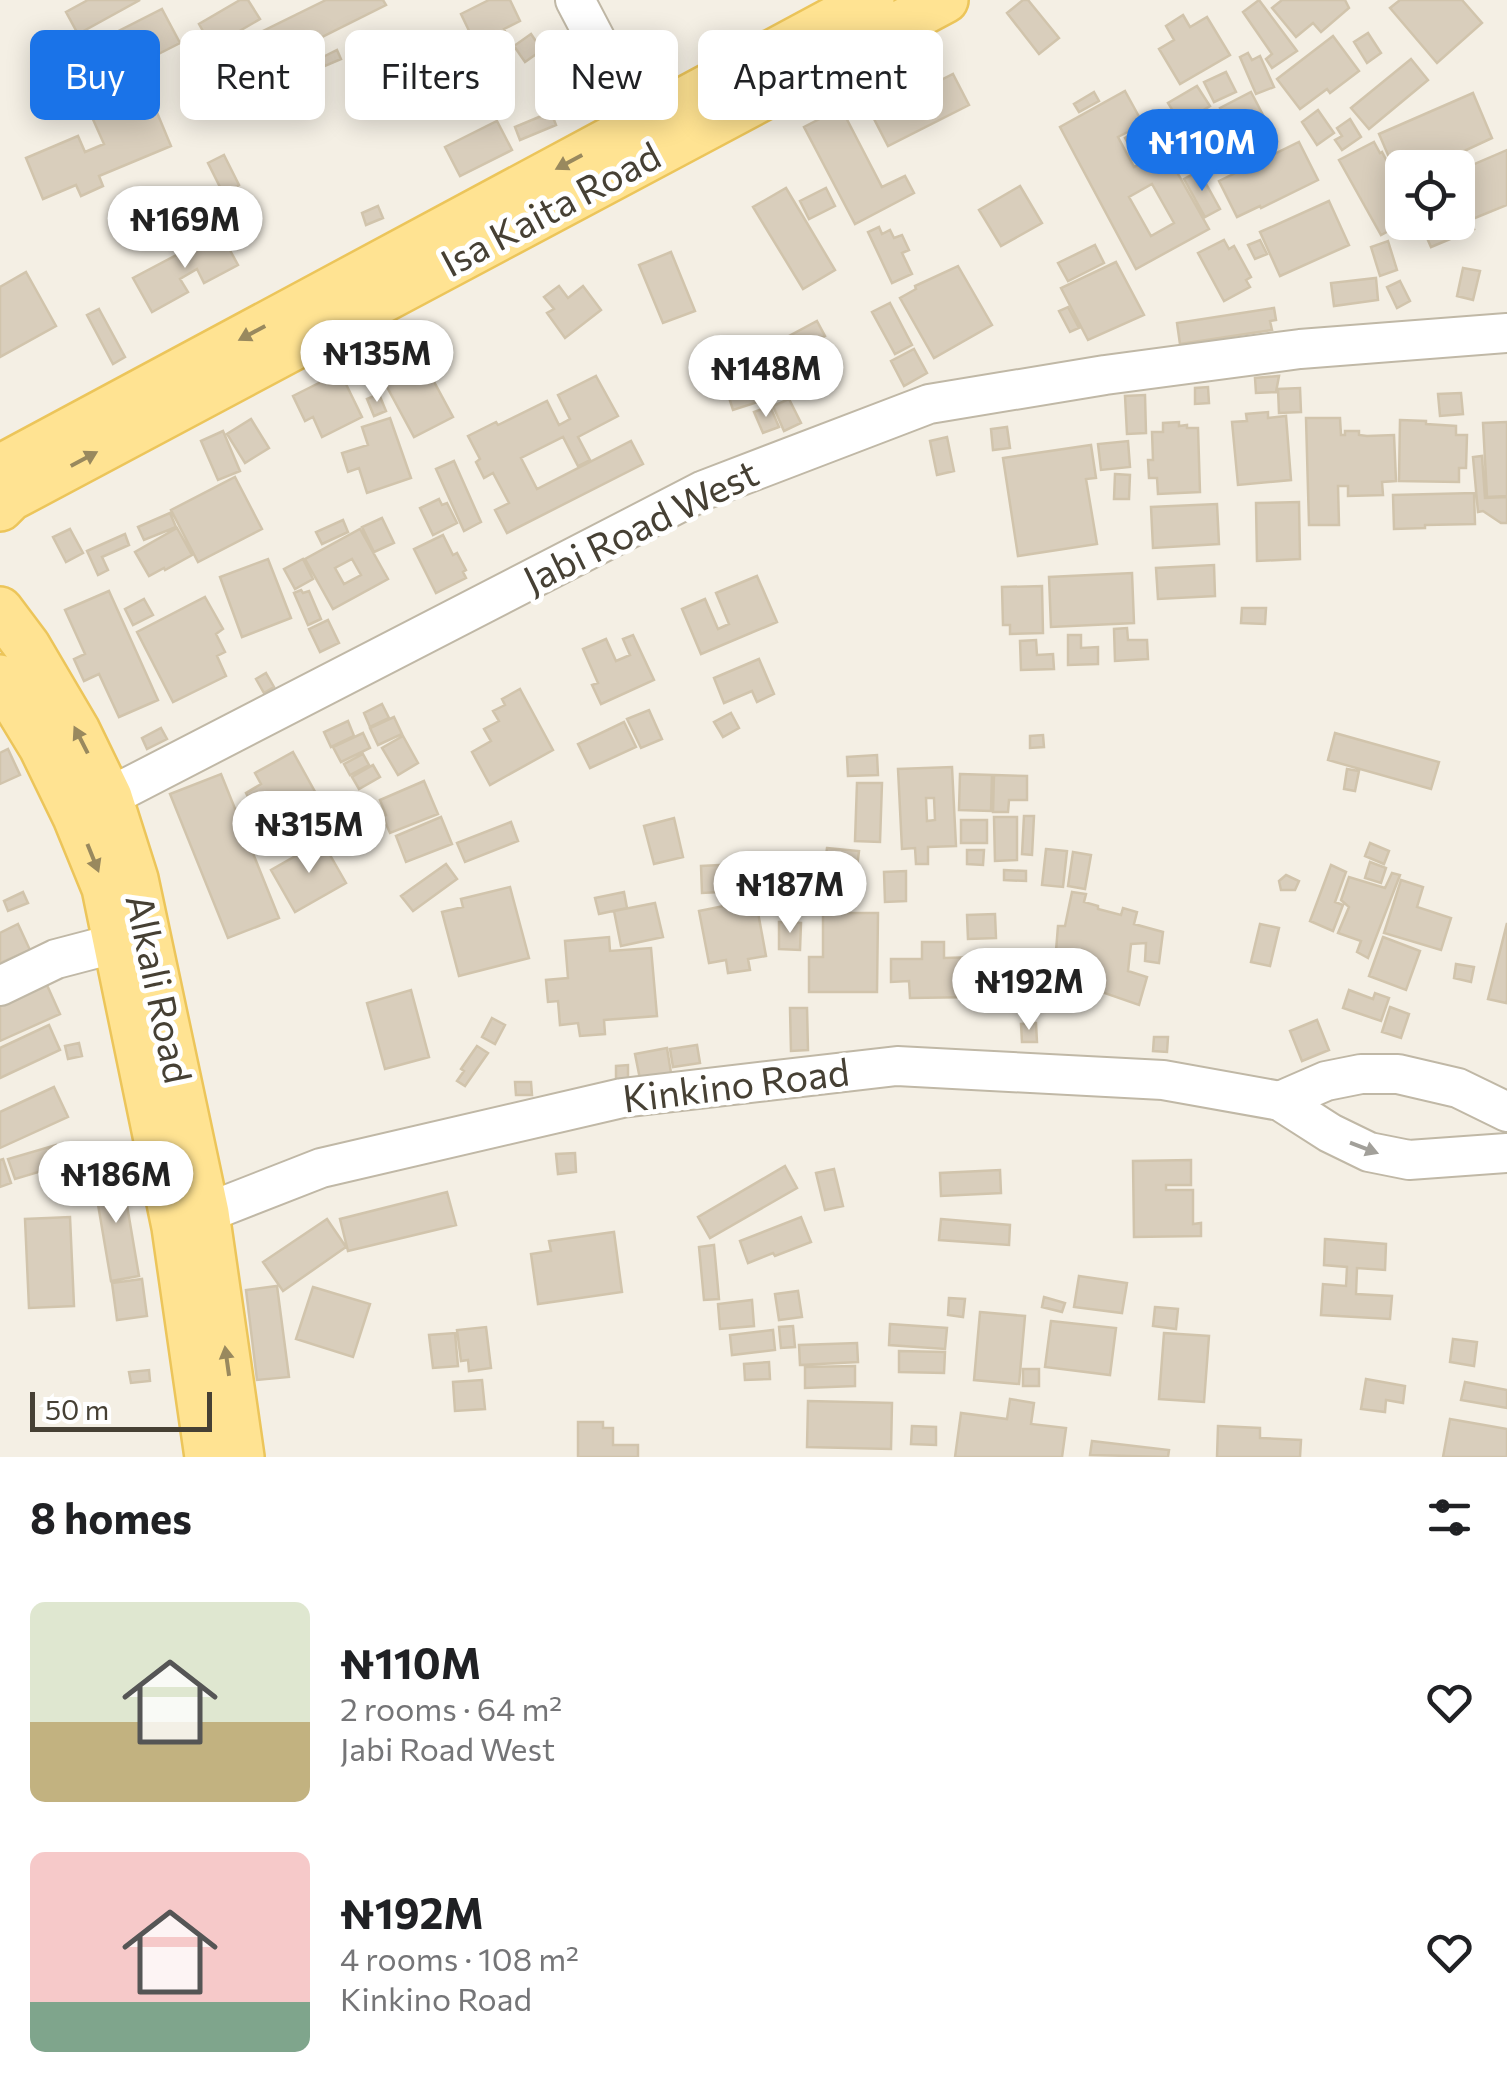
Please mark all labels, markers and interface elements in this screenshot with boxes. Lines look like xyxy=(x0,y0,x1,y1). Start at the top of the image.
chip: Buy xyxy=(30,30,160,120)
chip: Rent xyxy=(180,30,325,120)
chip: Filters xyxy=(345,30,515,120)
chip: New xyxy=(535,30,678,120)
chip: Apartment xyxy=(698,30,943,120)
pin: ₦110M xyxy=(1132,109,1272,194)
text: ₦110M xyxy=(1148,121,1256,161)
street label: Isa Kaita Road xyxy=(432,130,668,285)
map controls xyxy=(1385,150,1475,240)
button: locate xyxy=(1385,150,1475,240)
one-way arrow xyxy=(555,154,584,171)
pin: ₦169M xyxy=(115,186,255,271)
text: ₦169M xyxy=(130,198,240,238)
pin: ₦135M xyxy=(307,320,447,405)
one-way arrow xyxy=(238,324,267,341)
text: ₦135M xyxy=(322,332,432,372)
pin: ₦148M xyxy=(696,335,836,420)
text: ₦148M xyxy=(710,347,822,387)
street label: Jabi Road West xyxy=(515,448,765,602)
one-way arrow xyxy=(70,451,99,468)
one-way arrow xyxy=(73,725,90,754)
pin: ₦315M xyxy=(239,791,379,876)
text: ₦315M xyxy=(254,803,364,843)
one-way arrow xyxy=(85,843,101,873)
pin: ₦187M xyxy=(720,851,860,936)
text: ₦187M xyxy=(736,863,844,903)
street label: Alkali Road xyxy=(118,890,203,1087)
pin: ₦192M xyxy=(959,948,1099,1033)
text: ₦192M xyxy=(974,960,1084,1000)
street label: Kinkino Road xyxy=(620,1046,852,1121)
pin: ₦186M xyxy=(46,1141,186,1226)
one-way arrow xyxy=(1349,1141,1379,1157)
text: ₦186M xyxy=(60,1153,172,1193)
one-way arrow xyxy=(219,1344,235,1376)
scale bar xyxy=(30,1387,212,1432)
text: 50 m xyxy=(45,1392,109,1426)
icon: filters xyxy=(1422,1490,1477,1545)
text: 8 homes xyxy=(30,1491,192,1543)
text: ₦110M xyxy=(340,1636,481,1688)
icon: home xyxy=(110,1642,230,1762)
icon: heart xyxy=(1422,1675,1477,1730)
text: 2 rooms · 64 m² xyxy=(340,1688,562,1728)
text: Jabi Road West xyxy=(340,1728,555,1768)
text: ₦192M xyxy=(340,1886,484,1938)
icon: home xyxy=(110,1892,230,2012)
icon: heart xyxy=(1422,1925,1477,1980)
text: 4 rooms · 108 m² xyxy=(340,1938,579,1978)
text: Kinkino Road xyxy=(340,1978,532,2018)

